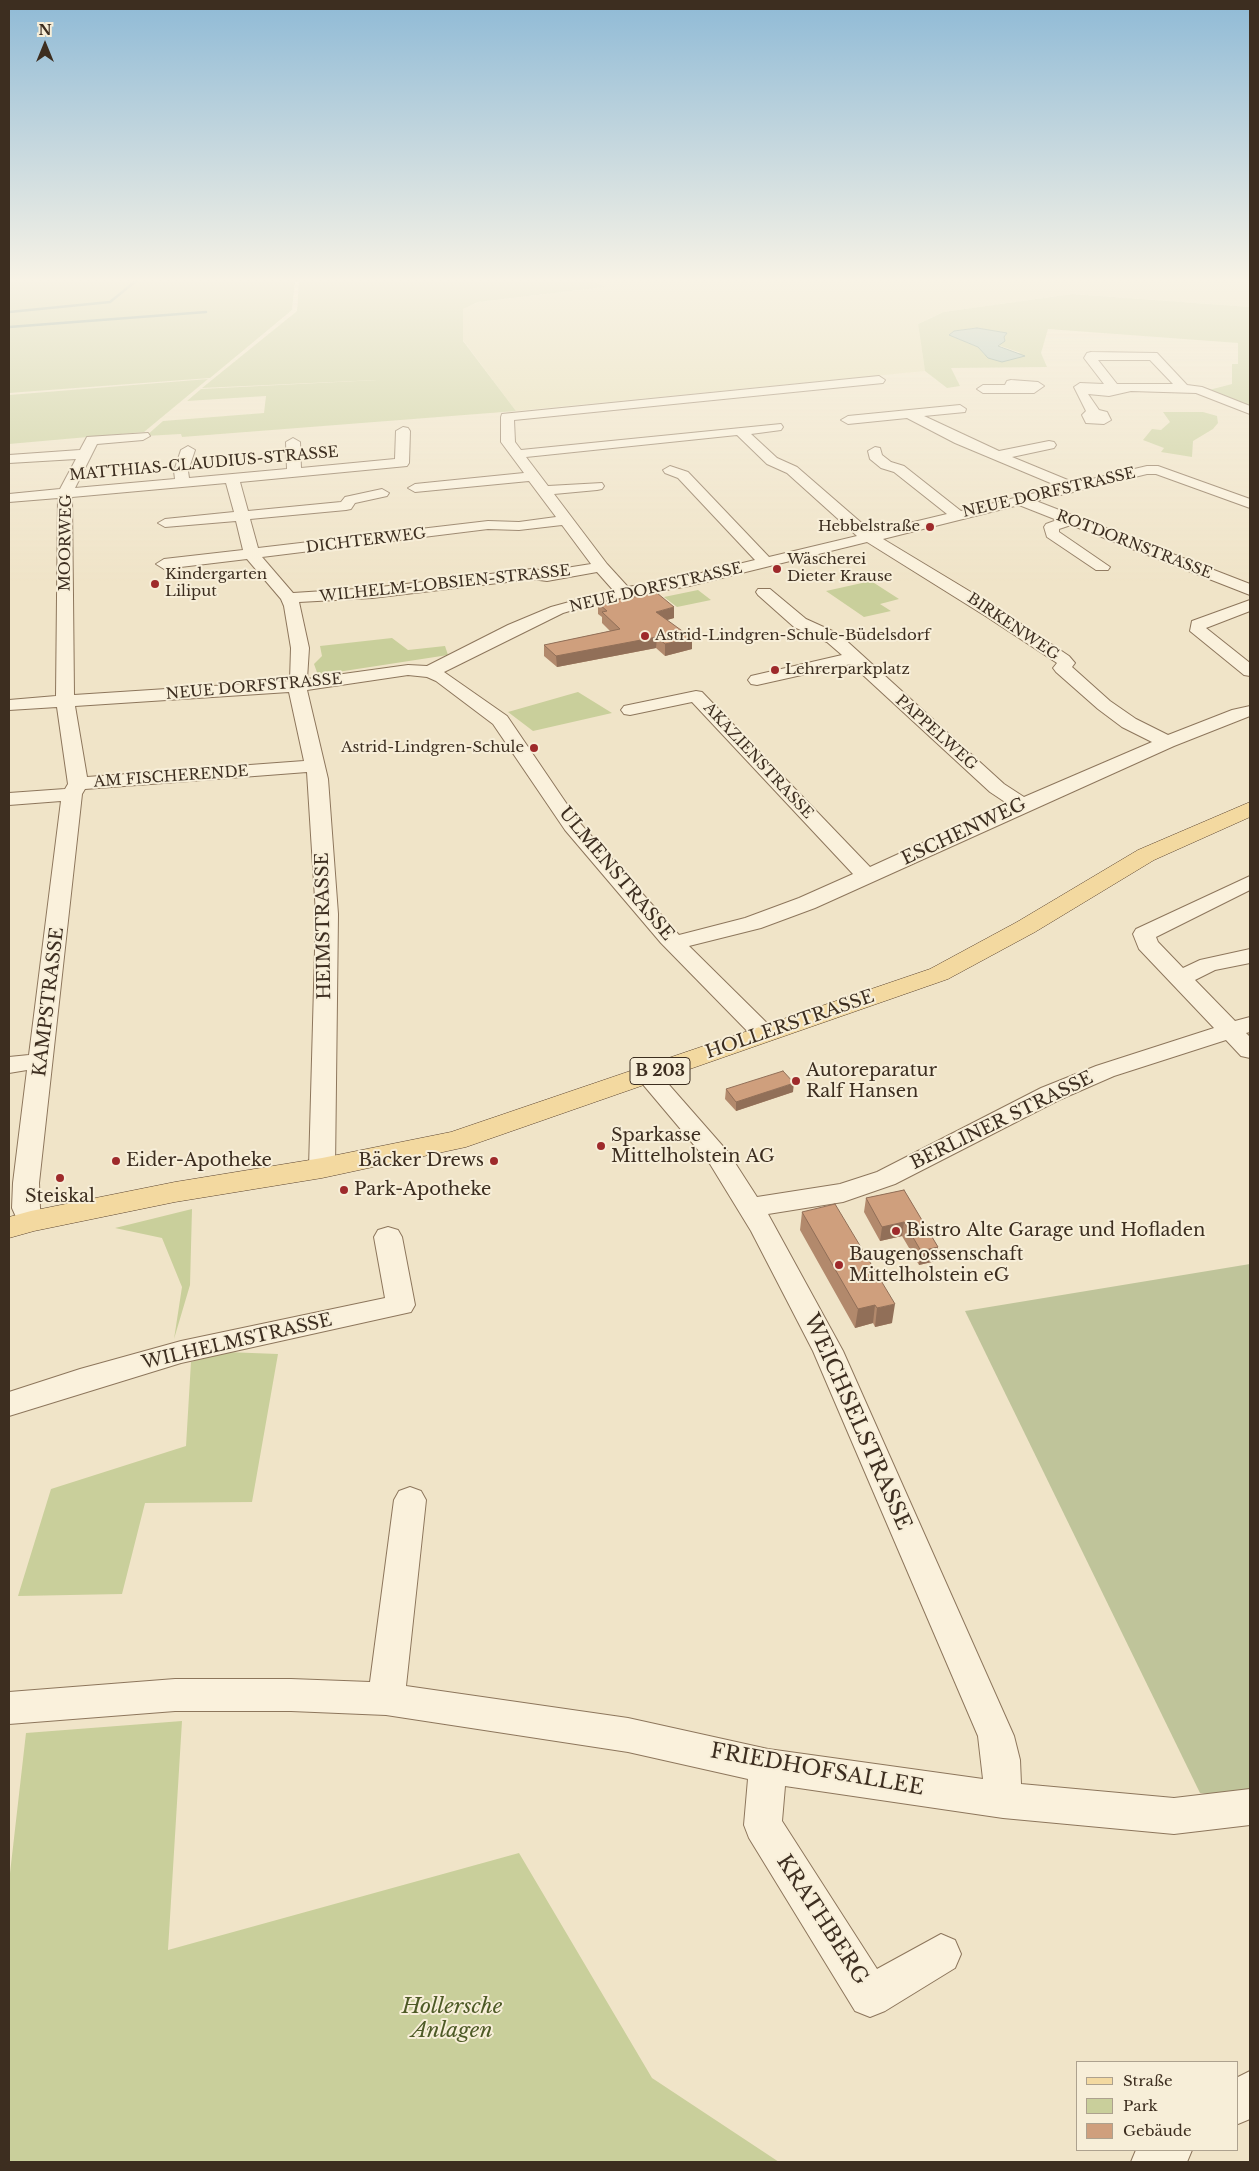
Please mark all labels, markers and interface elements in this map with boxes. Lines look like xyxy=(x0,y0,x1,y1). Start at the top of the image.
north arrow xyxy=(20,20,70,70)
text: N xyxy=(38,21,52,39)
street label: MATTHIAS-CLAUDIUS-STRASSE xyxy=(69,443,339,485)
street label: NEUE DORFSTRASSE xyxy=(961,464,1137,522)
street label: MOORWEG xyxy=(56,494,76,592)
street label: ROTDORNSTRASSE xyxy=(1054,507,1214,583)
place label: Hebbelstraße xyxy=(818,518,920,536)
marker: Hebbelstraße xyxy=(924,521,936,533)
street label: DICHTERWEG xyxy=(305,525,427,557)
place label: Wäscherei Dieter Krause xyxy=(787,551,892,586)
street label: NEUE DORFSTRASSE xyxy=(568,559,744,617)
street label: WILHELM-LOBSIEN-STRASSE xyxy=(319,562,571,606)
marker: Wäscherei Dieter Krause xyxy=(771,563,783,575)
place label: Kindergarten Liliput xyxy=(165,566,267,601)
marker: Kindergarten Liliput xyxy=(149,578,161,590)
street label: BIRKENWEG xyxy=(964,590,1062,664)
place label: Astrid-Lindgren-Schule-Büdelsdorf xyxy=(655,627,930,645)
marker: Astrid-Lindgren-Schule-Büdelsdorf xyxy=(639,630,651,642)
place label: Lehrerparkplatz xyxy=(785,661,910,679)
marker: Lehrerparkplatz xyxy=(769,664,781,676)
street label: NEUE DORFSTRASSE xyxy=(165,670,343,704)
street label: PAPPELWEG xyxy=(891,692,981,774)
street label: AKAZIENSTRASSE xyxy=(700,699,816,823)
place label: Astrid-Lindgren-Schule xyxy=(341,739,524,757)
marker: Astrid-Lindgren-Schule xyxy=(528,742,540,754)
street label: AM FISCHERENDE xyxy=(93,763,249,791)
street label: ESCHENWEG xyxy=(898,794,1030,870)
street label: ULMENSTRASSE xyxy=(554,803,678,945)
street label: HEIMSTRASSE xyxy=(312,852,336,1000)
street label: KAMPSTRASSE xyxy=(29,926,69,1078)
street label: HOLLERSTRASSE xyxy=(703,986,877,1064)
road number: B 203 xyxy=(630,1058,690,1084)
place label: Autoreparatur Ralf Hansen xyxy=(806,1060,937,1102)
street label: BERLINER STRASSE xyxy=(907,1067,1097,1175)
marker: Autoreparatur Ralf Hansen xyxy=(790,1075,802,1087)
place label: Sparkasse Mittelholstein AG xyxy=(611,1125,775,1168)
marker: Sparkasse Mittelholstein AG xyxy=(595,1140,607,1152)
place label: Eider-Apotheke xyxy=(126,1150,272,1172)
place label: Bäcker Drews xyxy=(358,1150,484,1172)
marker: Eider-Apotheke xyxy=(110,1155,122,1167)
marker: Bäcker Drews xyxy=(488,1155,500,1167)
marker: Steiskal xyxy=(54,1172,66,1184)
place label: Park-Apotheke xyxy=(354,1179,491,1201)
marker: Park-Apotheke xyxy=(338,1184,350,1196)
place label: Steiskal xyxy=(25,1186,95,1208)
place label: Bistro Alte Garage und Hofladen xyxy=(906,1220,1205,1242)
marker: Bistro Alte Garage und Hofladen xyxy=(890,1225,902,1237)
place label: Baugenossenschaft Mittelholstein eG xyxy=(849,1244,1023,1286)
marker: Baugenossenschaft Mittelholstein eG xyxy=(833,1259,845,1271)
street label: WILHELMSTRASSE xyxy=(140,1310,334,1374)
street label: WEICHSELSTRASSE xyxy=(798,1310,916,1534)
street label: FRIEDHOFSALLEE xyxy=(708,1739,926,1801)
street label: KRATHBERG xyxy=(771,1850,873,1990)
park label: Hollersche Anlagen xyxy=(402,1994,502,2044)
legend xyxy=(1076,2061,1239,2151)
text: Straße xyxy=(1123,2071,1173,2090)
text: Park xyxy=(1123,2096,1158,2115)
text: Gebäude xyxy=(1123,2121,1192,2140)

